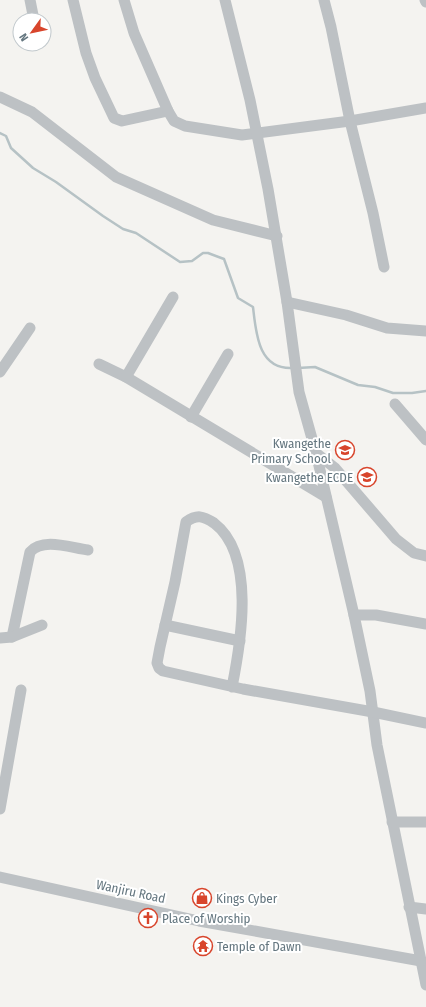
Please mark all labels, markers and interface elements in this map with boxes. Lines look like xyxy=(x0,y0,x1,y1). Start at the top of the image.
north arrow xyxy=(12,12,52,52)
text: N xyxy=(17,31,31,43)
place label: Kwangethe Primary School xyxy=(251,436,332,466)
school or university icon: Kwangethe Primary School xyxy=(334,439,356,461)
school or university icon: Kwangethe ECDE xyxy=(356,466,378,488)
place label: Kwangethe ECDE xyxy=(266,470,353,485)
street label: Wanjiru Road xyxy=(95,877,167,906)
shop icon: Kings Cyber xyxy=(191,887,213,909)
place label: Kings Cyber xyxy=(216,891,278,906)
church icon: Place of Worship xyxy=(137,907,159,929)
place label: Place of Worship xyxy=(162,911,251,926)
temple icon: Temple of Dawn xyxy=(192,935,214,957)
place label: Temple of Dawn xyxy=(217,939,301,954)

